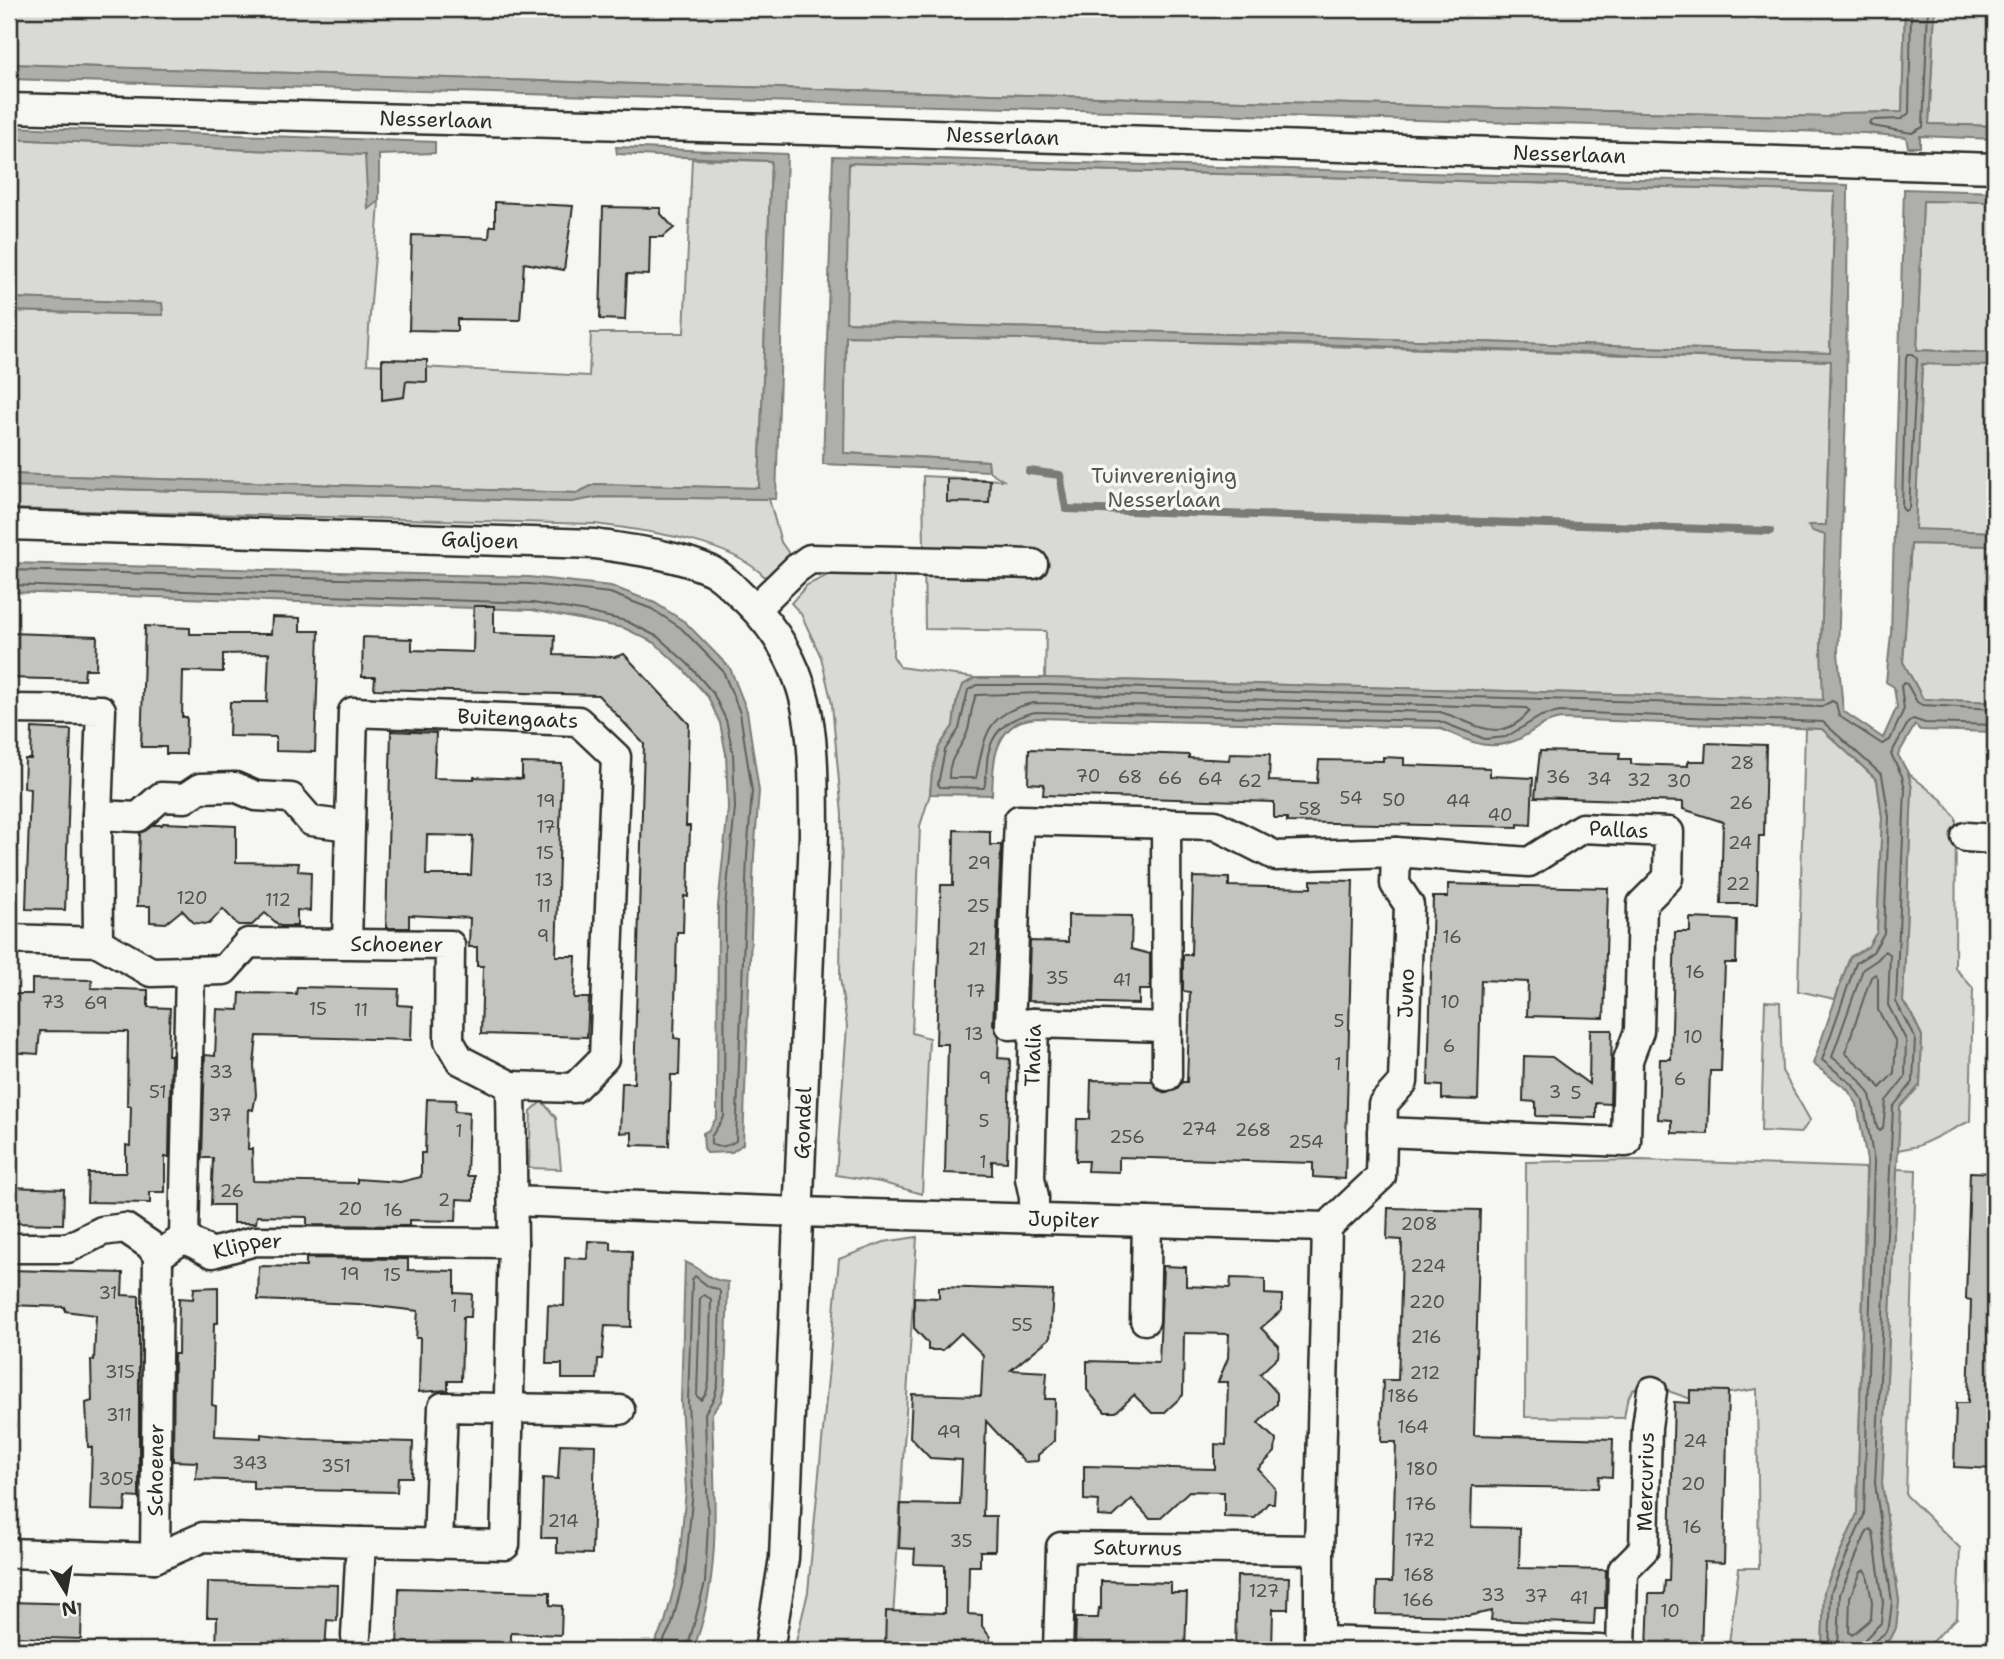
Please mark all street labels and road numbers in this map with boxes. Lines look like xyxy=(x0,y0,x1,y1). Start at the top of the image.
street label: Nesserlaan xyxy=(379,104,493,135)
street label: Nesserlaan xyxy=(945,120,1060,152)
street label: Nesserlaan xyxy=(1512,139,1627,170)
street label: Galjoen xyxy=(440,525,519,556)
street label: Buitengaats xyxy=(457,702,579,735)
street label: Pallas xyxy=(1588,814,1649,845)
street label: Schoener xyxy=(350,930,444,959)
street label: Juno xyxy=(1391,968,1421,1019)
street label: Thalia xyxy=(1018,1024,1048,1087)
street label: Gondel xyxy=(788,1086,818,1160)
street label: Jupiter xyxy=(1027,1205,1100,1235)
street label: Klipper xyxy=(210,1226,282,1266)
street label: Schoener xyxy=(141,1423,170,1517)
street label: Mercurius xyxy=(1630,1432,1661,1532)
street label: Saturnus xyxy=(1093,1533,1183,1562)

